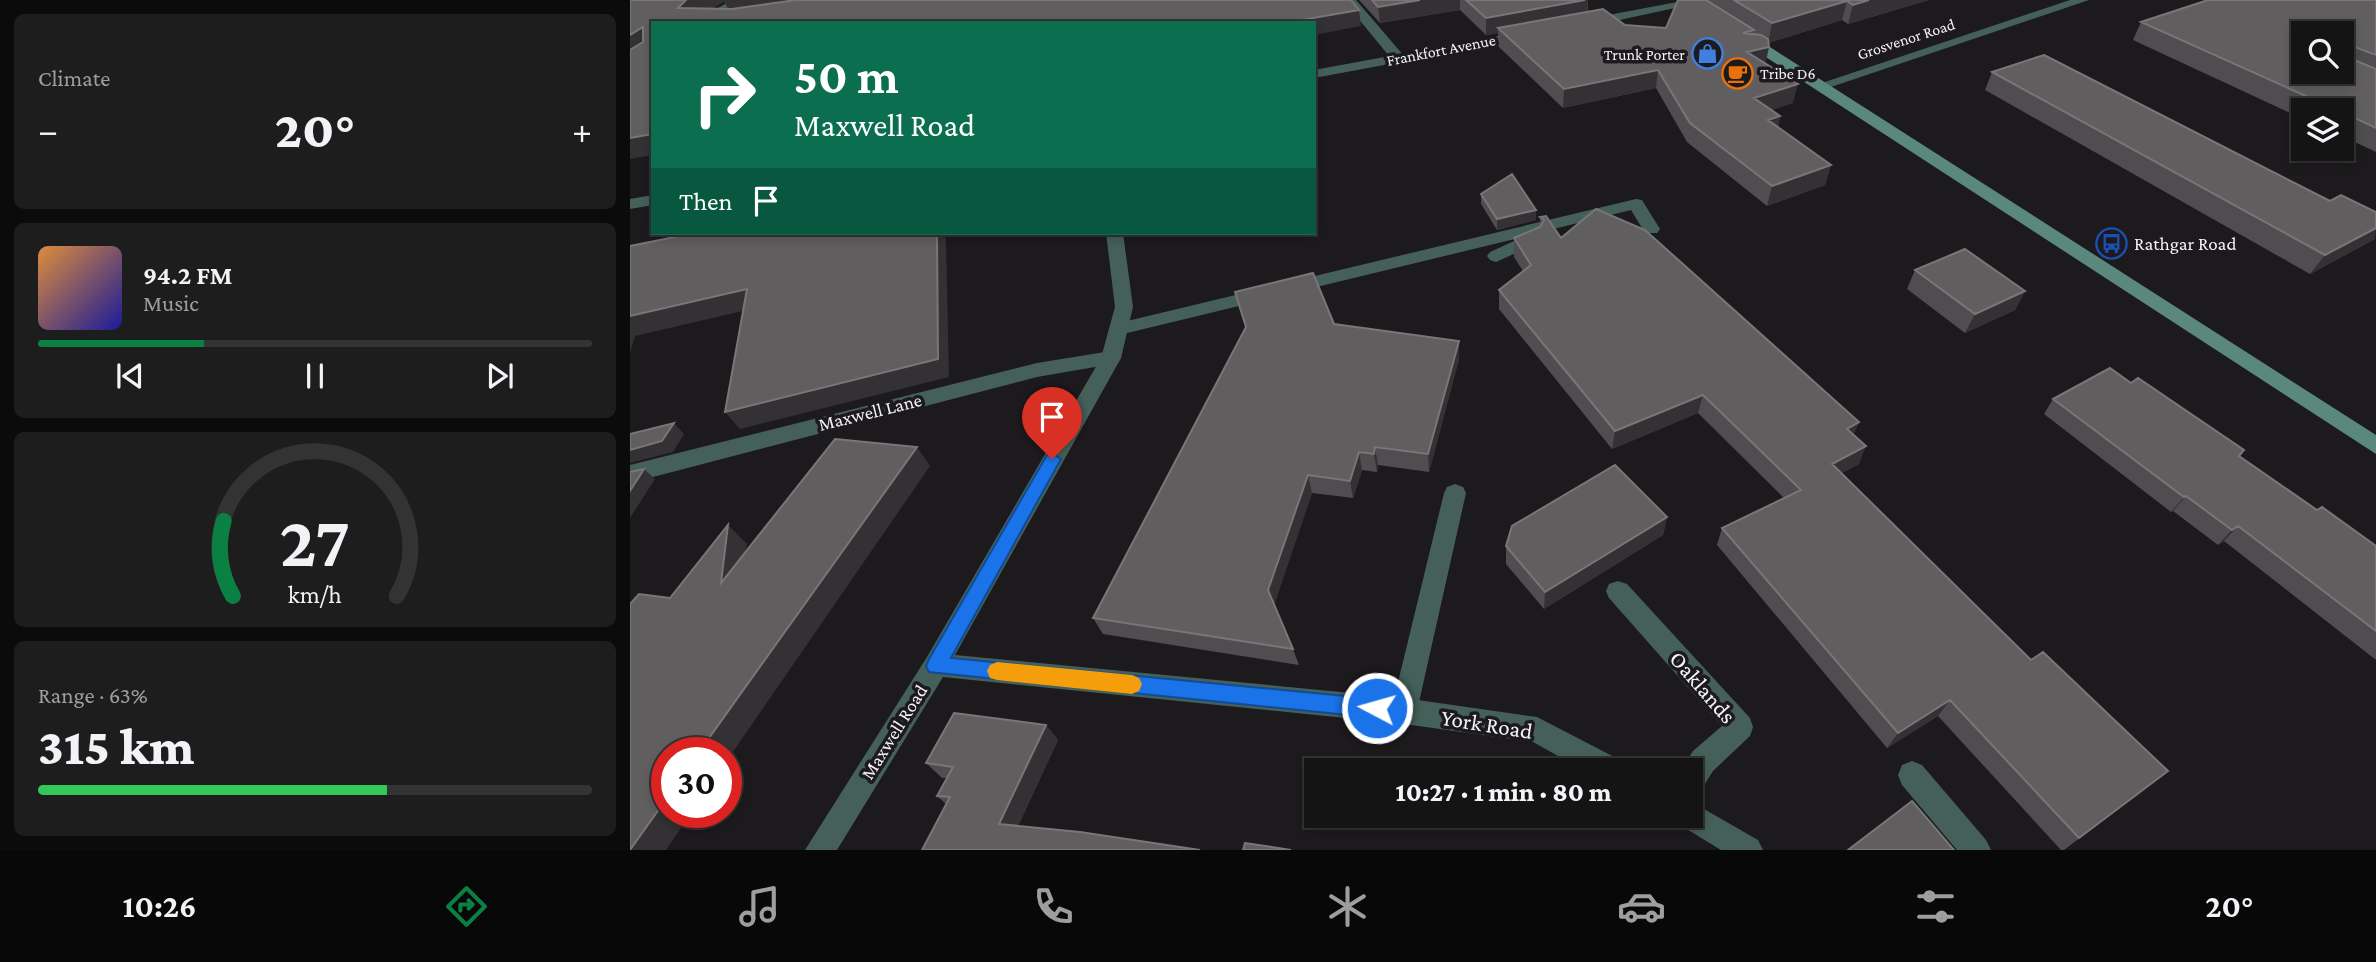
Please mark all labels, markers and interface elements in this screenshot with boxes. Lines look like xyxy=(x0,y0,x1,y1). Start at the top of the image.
street label: Grosvenor Road xyxy=(1855,15,1957,63)
map controls xyxy=(2291,21,2354,161)
button: search xyxy=(2291,21,2354,84)
street label: Frankfort Avenue xyxy=(1385,31,1497,69)
shop icon: Trunk Porter xyxy=(1691,37,1725,71)
place label: Trunk Porter xyxy=(1604,46,1685,63)
icon: right xyxy=(679,49,770,140)
text: 50 m xyxy=(794,49,899,104)
cafe icon: Tribe D6 xyxy=(1720,56,1754,90)
text: Climate xyxy=(38,65,110,91)
place label: Tribe D6 xyxy=(1760,65,1816,82)
button: layers xyxy=(2291,98,2354,161)
text: 20° xyxy=(275,100,355,158)
text: Maxwell Road xyxy=(794,107,975,143)
text: − xyxy=(38,109,58,151)
text: + xyxy=(572,109,592,151)
icon: arrive xyxy=(747,182,785,220)
text: Then xyxy=(679,187,733,216)
bus stop icon: Rathgar Road xyxy=(2094,226,2128,260)
place label: Rathgar Road xyxy=(2134,233,2236,254)
text: 94.2 FM xyxy=(143,261,233,290)
text: Music xyxy=(143,290,199,316)
icon: previous xyxy=(111,357,149,395)
icon: pause xyxy=(296,357,334,395)
icon: next xyxy=(481,357,519,395)
pin xyxy=(1022,387,1082,459)
street label: Maxwell Lane xyxy=(816,389,924,435)
icon: arrive xyxy=(1033,398,1071,436)
text: 27 xyxy=(280,501,350,582)
text: km/h xyxy=(288,580,342,607)
street label: Oaklands xyxy=(1665,646,1741,728)
position arrow xyxy=(1340,671,1414,745)
street label: Maxwell Road xyxy=(857,681,931,783)
text: Range · 63% xyxy=(38,682,148,708)
street label: York Road xyxy=(1440,704,1534,744)
text: 315 km xyxy=(38,717,194,775)
speed limit sign: 30 xyxy=(651,737,742,828)
text: 10:27 · 1 min · 80 m xyxy=(1395,778,1612,807)
icon: directions xyxy=(442,882,491,931)
icon: music xyxy=(735,882,784,931)
icon: phone xyxy=(1029,882,1078,931)
icon: climate xyxy=(1323,882,1372,931)
icon: car xyxy=(1617,882,1666,931)
icon: filters xyxy=(1911,882,1960,931)
text: 10:26 xyxy=(122,888,197,924)
text: 20° xyxy=(2205,888,2253,924)

